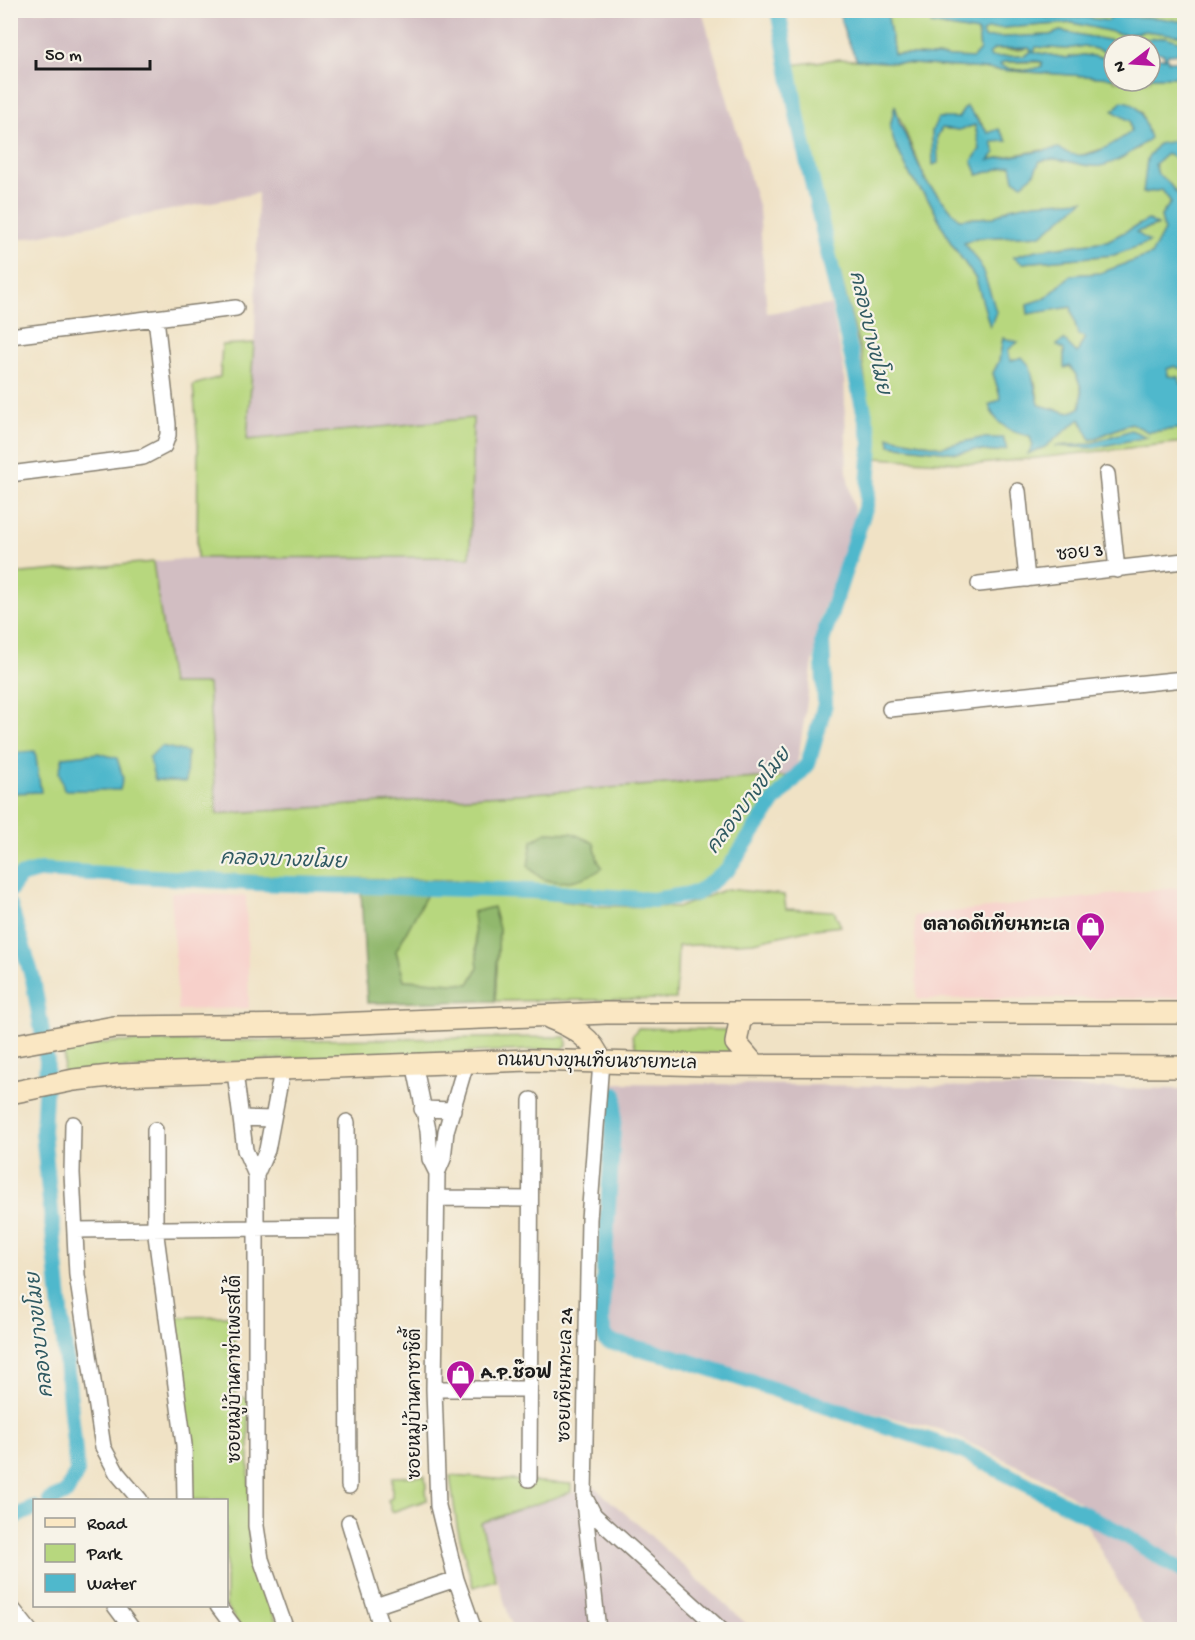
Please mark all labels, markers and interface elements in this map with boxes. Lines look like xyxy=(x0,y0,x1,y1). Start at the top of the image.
scale bar xyxy=(36,33,150,71)
north arrow xyxy=(1102,33,1162,93)
text: 50 m xyxy=(45,46,82,67)
text: N xyxy=(1110,58,1132,74)
water label: คลองบางขโมย xyxy=(843,268,899,399)
street label: ซอย 3 xyxy=(1055,541,1105,567)
water label: คลองบางขโมย xyxy=(699,740,798,859)
water label: คลองบางขโมย xyxy=(220,843,348,876)
shop icon: ตลาดดีเทียนทะเล xyxy=(1075,910,1107,952)
place label: ตลาดดีเทียนทะเล xyxy=(923,912,1070,937)
street label: ถนนบางขุนเทียนชายทะเล xyxy=(497,1047,697,1076)
water label: คลองบางขโมย xyxy=(19,1269,60,1399)
street label: ซอยหมู่บ้านคาซ่าเพรสโต้ xyxy=(221,1275,248,1463)
street label: ซอยเทียนทะเล 24 xyxy=(551,1307,579,1443)
street label: ซอยหมู่บ้านคาซาซิตี้ xyxy=(397,1326,428,1480)
shop icon: A.P.ช๊อฟ xyxy=(444,1358,476,1400)
place label: A.P.ช๊อฟ xyxy=(480,1359,552,1385)
legend xyxy=(33,1499,228,1607)
text: Road xyxy=(87,1515,128,1536)
text: Park xyxy=(86,1545,123,1566)
text: Water xyxy=(87,1575,137,1596)

